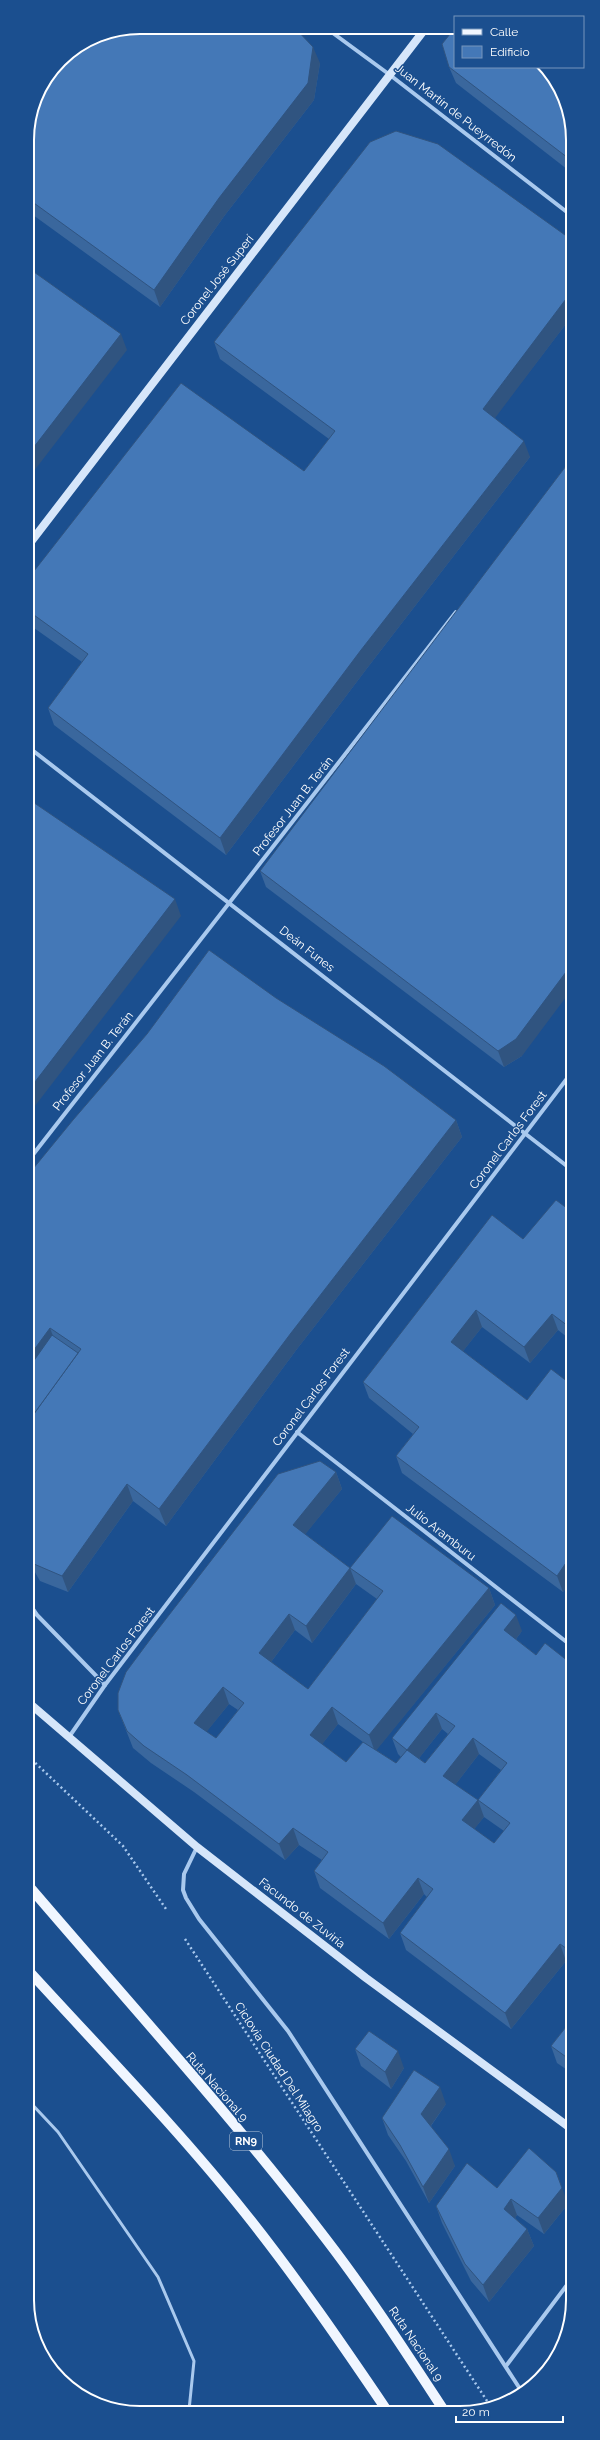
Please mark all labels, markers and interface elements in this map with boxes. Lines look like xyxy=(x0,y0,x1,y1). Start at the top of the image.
legend xyxy=(454,16,584,68)
text: Calle xyxy=(490,25,518,39)
text: Edificio xyxy=(490,45,530,59)
street label: Juan Martín de Pueyrredón xyxy=(393,61,519,165)
street label: Coronel José Superí xyxy=(177,232,257,328)
street label: Profesor Juan B. Terán xyxy=(250,754,336,858)
street label: Deán Funes xyxy=(277,923,337,975)
street label: Profesor Juan B. Terán xyxy=(50,1009,136,1113)
street label: Coronel Carlos Forest xyxy=(466,1088,550,1192)
street label: Coronel Carlos Forest xyxy=(269,1345,353,1449)
street label: Julio Aramburu xyxy=(403,1501,479,1563)
street label: Coronel Carlos Forest xyxy=(74,1604,158,1708)
street label: Facundo de Zuviría xyxy=(256,1875,348,1951)
street label: Ciclovia Ciudad Del Milagro xyxy=(232,2000,326,2134)
street label: Ruta Nacional 9 xyxy=(183,2050,251,2124)
road number: RN9 xyxy=(230,2132,262,2150)
street label: Ruta Nacional 9 xyxy=(386,2304,446,2384)
scale bar xyxy=(456,2398,563,2424)
text: 20 m xyxy=(462,2405,490,2419)

